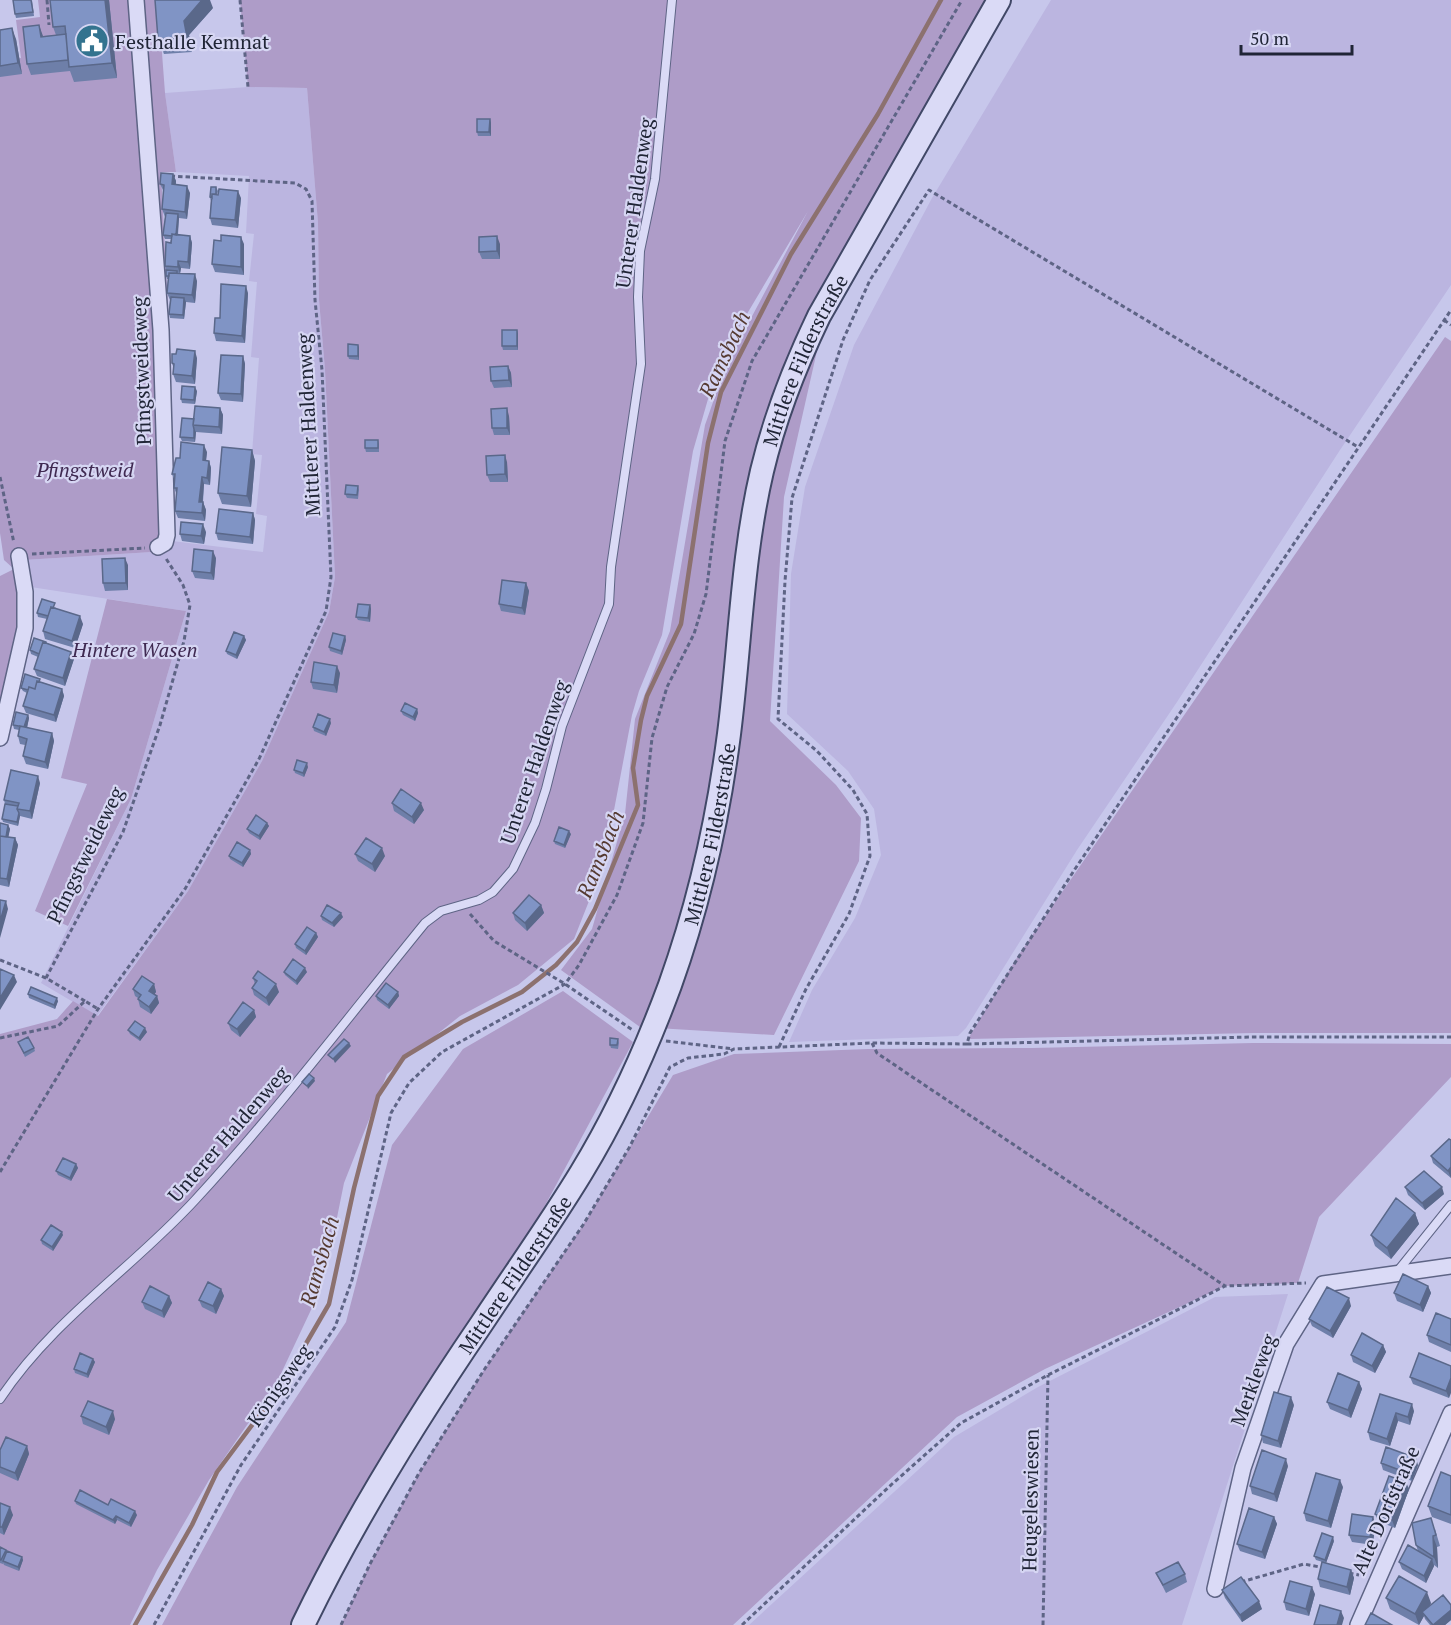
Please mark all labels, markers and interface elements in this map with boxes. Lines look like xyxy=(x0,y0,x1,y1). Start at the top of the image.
scale bar xyxy=(1241,18,1352,56)
public building icon: Festhalle Kemnat xyxy=(74,23,110,59)
text: 50 m xyxy=(1250,26,1290,50)
place label: Festhalle Kemnat xyxy=(115,28,270,55)
street label: Unterer Haldenweg xyxy=(609,116,659,290)
street label: Mittlere Filderstraße xyxy=(756,269,854,449)
street label: Pfingstweideweg xyxy=(125,296,157,446)
water label: Ramsbach xyxy=(691,306,756,403)
street label: Mittlerer Haldenweg xyxy=(290,332,326,517)
park label: Pfingstweid xyxy=(35,456,134,483)
park label: Hintere Wasen xyxy=(71,636,198,663)
street label: Unterer Haldenweg xyxy=(493,676,575,848)
street label: Mittlere Filderstraße xyxy=(677,741,741,928)
street label: Pfingstweideweg xyxy=(40,782,130,928)
water label: Ramsbach xyxy=(569,806,630,903)
street label: Unterer Haldenweg xyxy=(161,1060,295,1208)
street label: Mittlere Filderstraße xyxy=(452,1190,577,1359)
water label: Ramsbach xyxy=(293,1213,345,1310)
street label: Merkleweg xyxy=(1224,1330,1282,1430)
street label: Königsweg xyxy=(241,1338,318,1432)
street label: Heugeleswiesen xyxy=(1015,1428,1045,1572)
street label: Alte Dorfstraße xyxy=(1345,1441,1425,1579)

